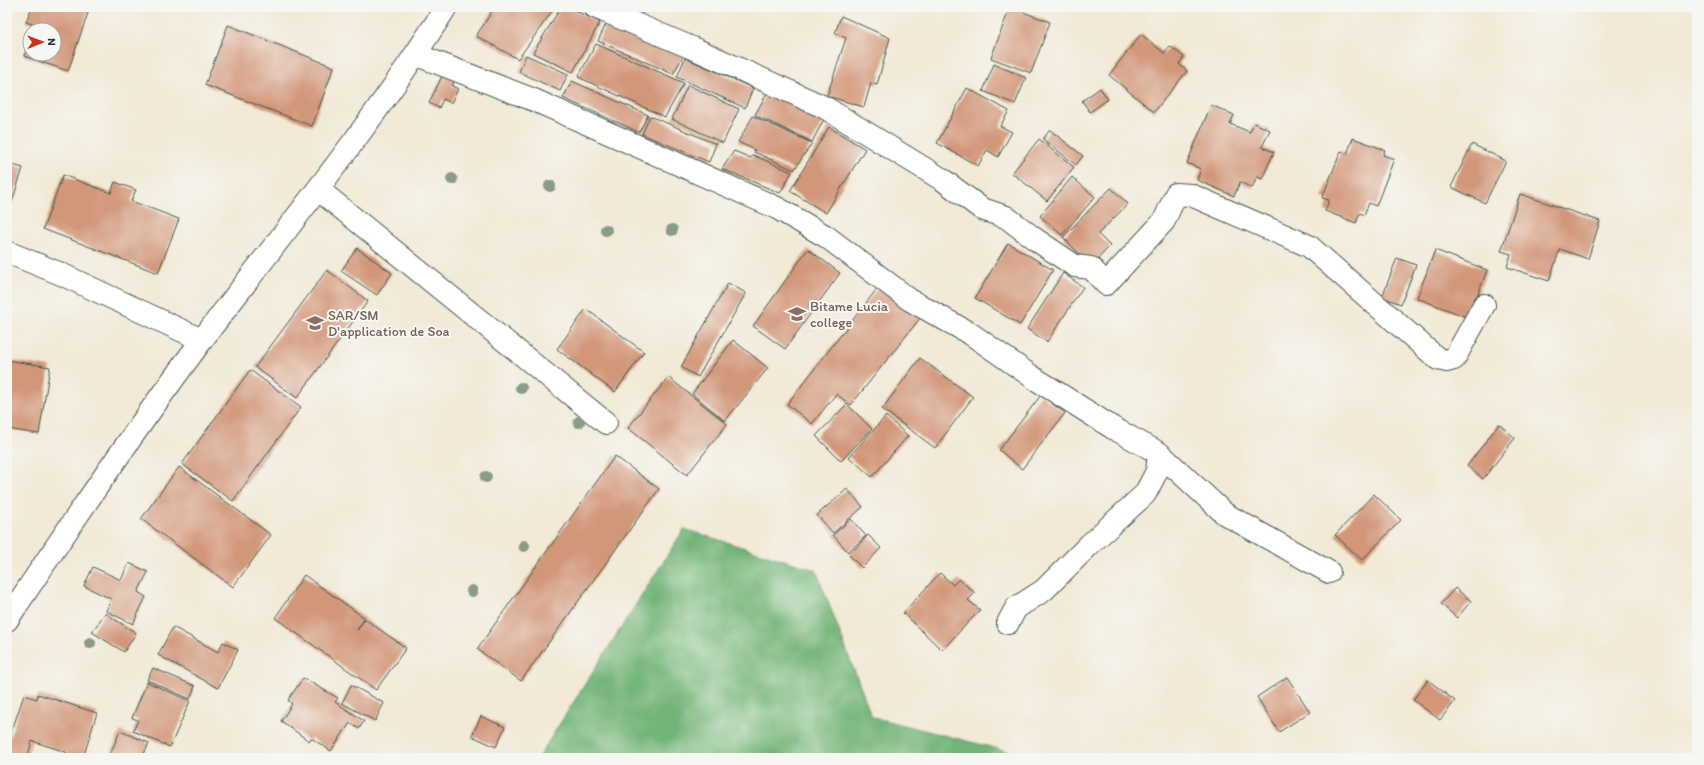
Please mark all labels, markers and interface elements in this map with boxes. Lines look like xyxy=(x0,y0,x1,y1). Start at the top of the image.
north arrow xyxy=(22,22,62,62)
text: N xyxy=(45,38,58,46)
place label: Bitame Lucia college xyxy=(810,298,889,331)
school or university icon: Bitame Lucia college xyxy=(787,304,807,324)
place label: SAR/SM D'application de Soa xyxy=(328,307,450,340)
school or university icon: SAR/SM D'application de Soa xyxy=(305,313,325,333)

